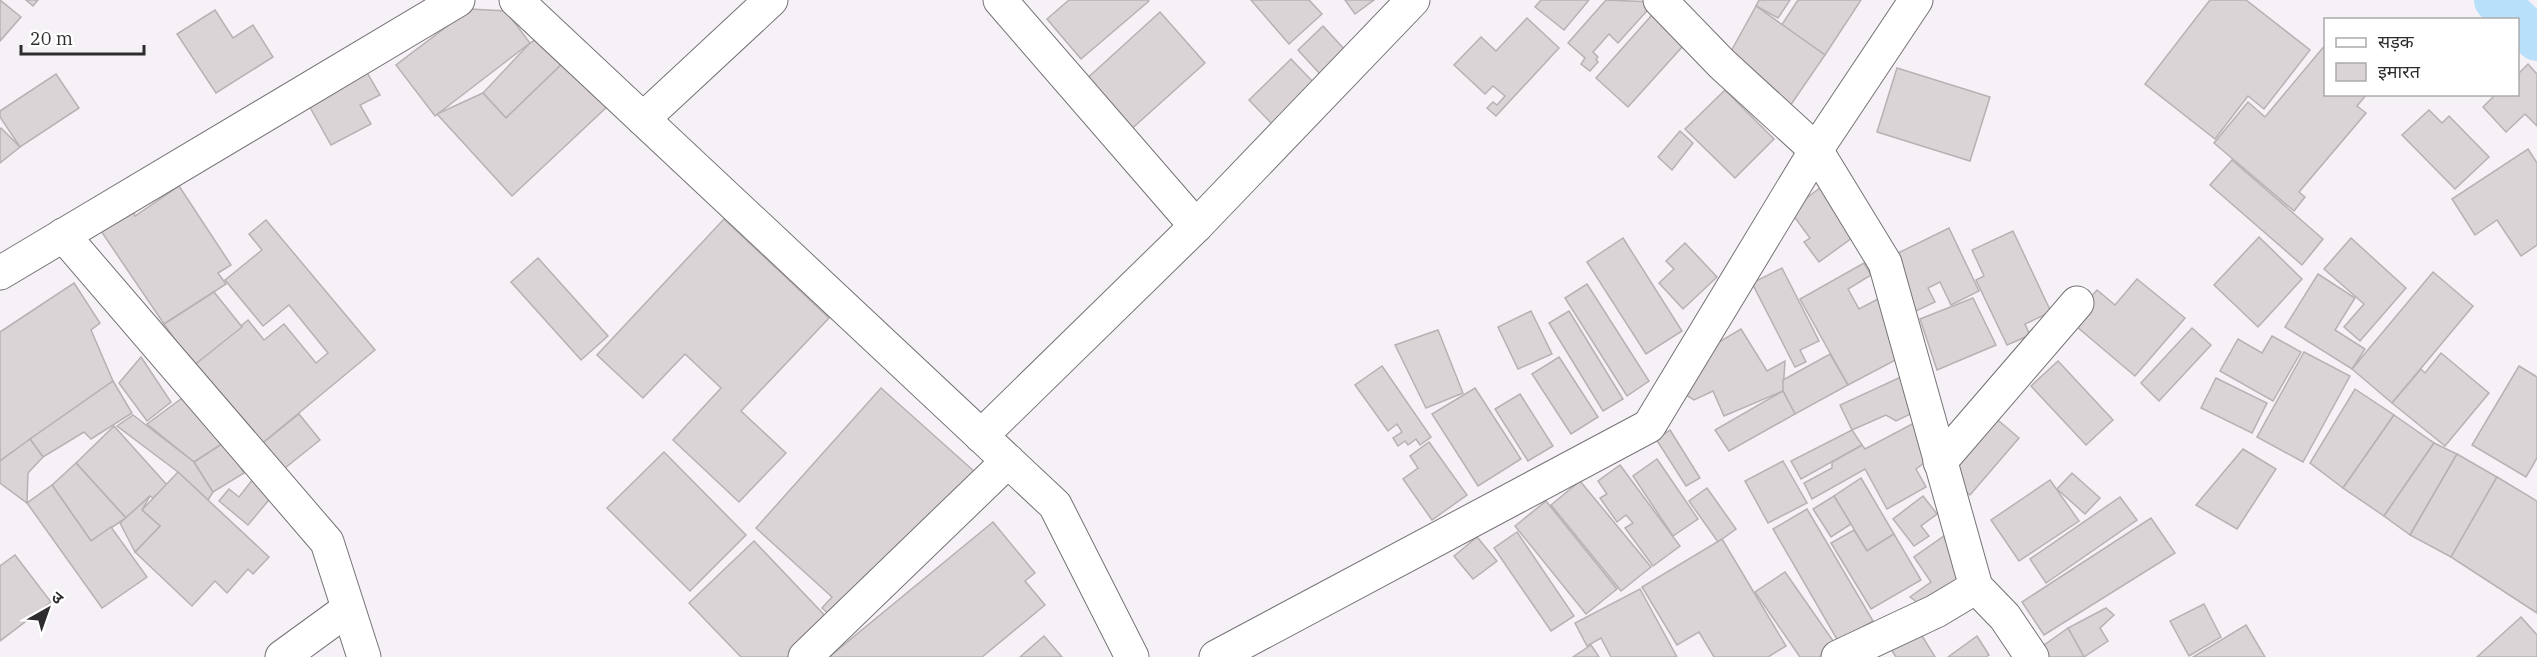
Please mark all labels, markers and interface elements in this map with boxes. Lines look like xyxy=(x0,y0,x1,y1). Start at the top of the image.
scale bar xyxy=(21,18,144,56)
legend xyxy=(2324,18,2519,96)
text: 20 m xyxy=(30,27,73,50)
text: सड़क xyxy=(2378,30,2415,53)
text: इमारत xyxy=(2378,60,2421,83)
north arrow xyxy=(18,579,78,639)
text: उ xyxy=(48,587,68,609)

